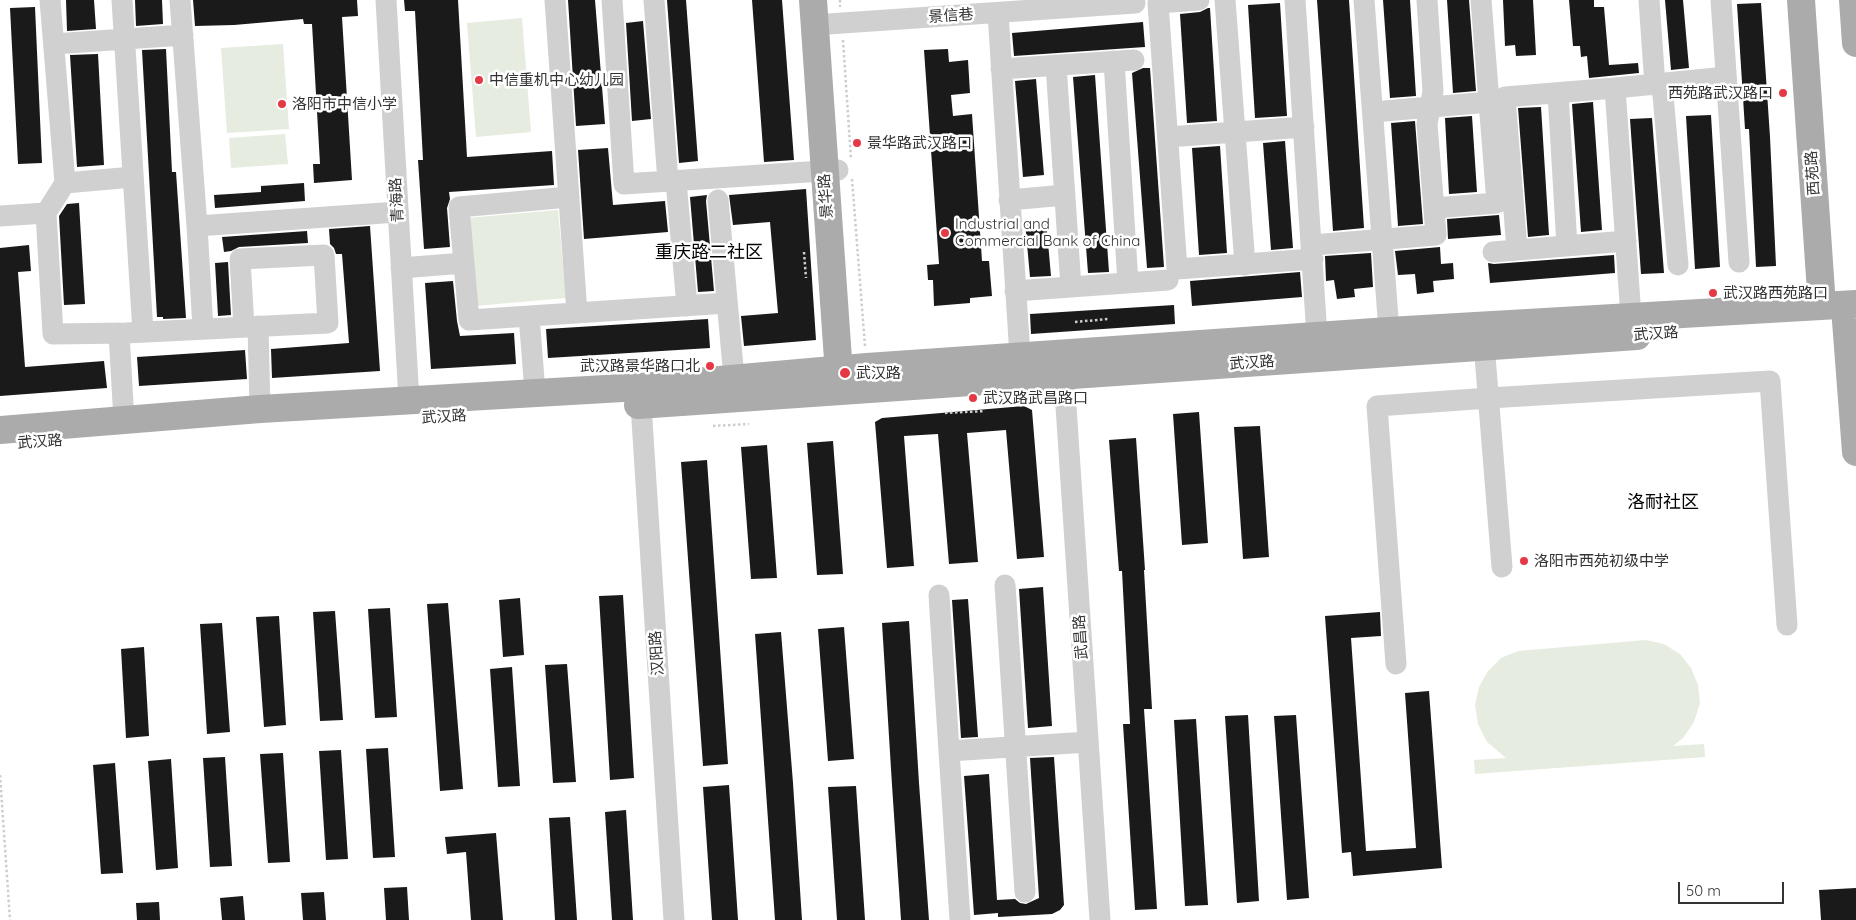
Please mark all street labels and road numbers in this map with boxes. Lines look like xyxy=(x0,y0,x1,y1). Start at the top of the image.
street label: 景信巷 xyxy=(928,5,974,27)
street label: 西苑路 xyxy=(1802,150,1824,196)
street label: 景华路 xyxy=(815,173,837,219)
street label: 青海路 xyxy=(387,177,407,223)
street label: 武汉路 xyxy=(1633,323,1679,345)
street label: 武汉路 xyxy=(1229,352,1275,374)
street label: 武汉路 xyxy=(421,407,467,427)
street label: 武汉路 xyxy=(17,431,63,453)
street label: 武昌路 xyxy=(1070,614,1092,660)
street label: 汉阳路 xyxy=(646,630,668,676)

